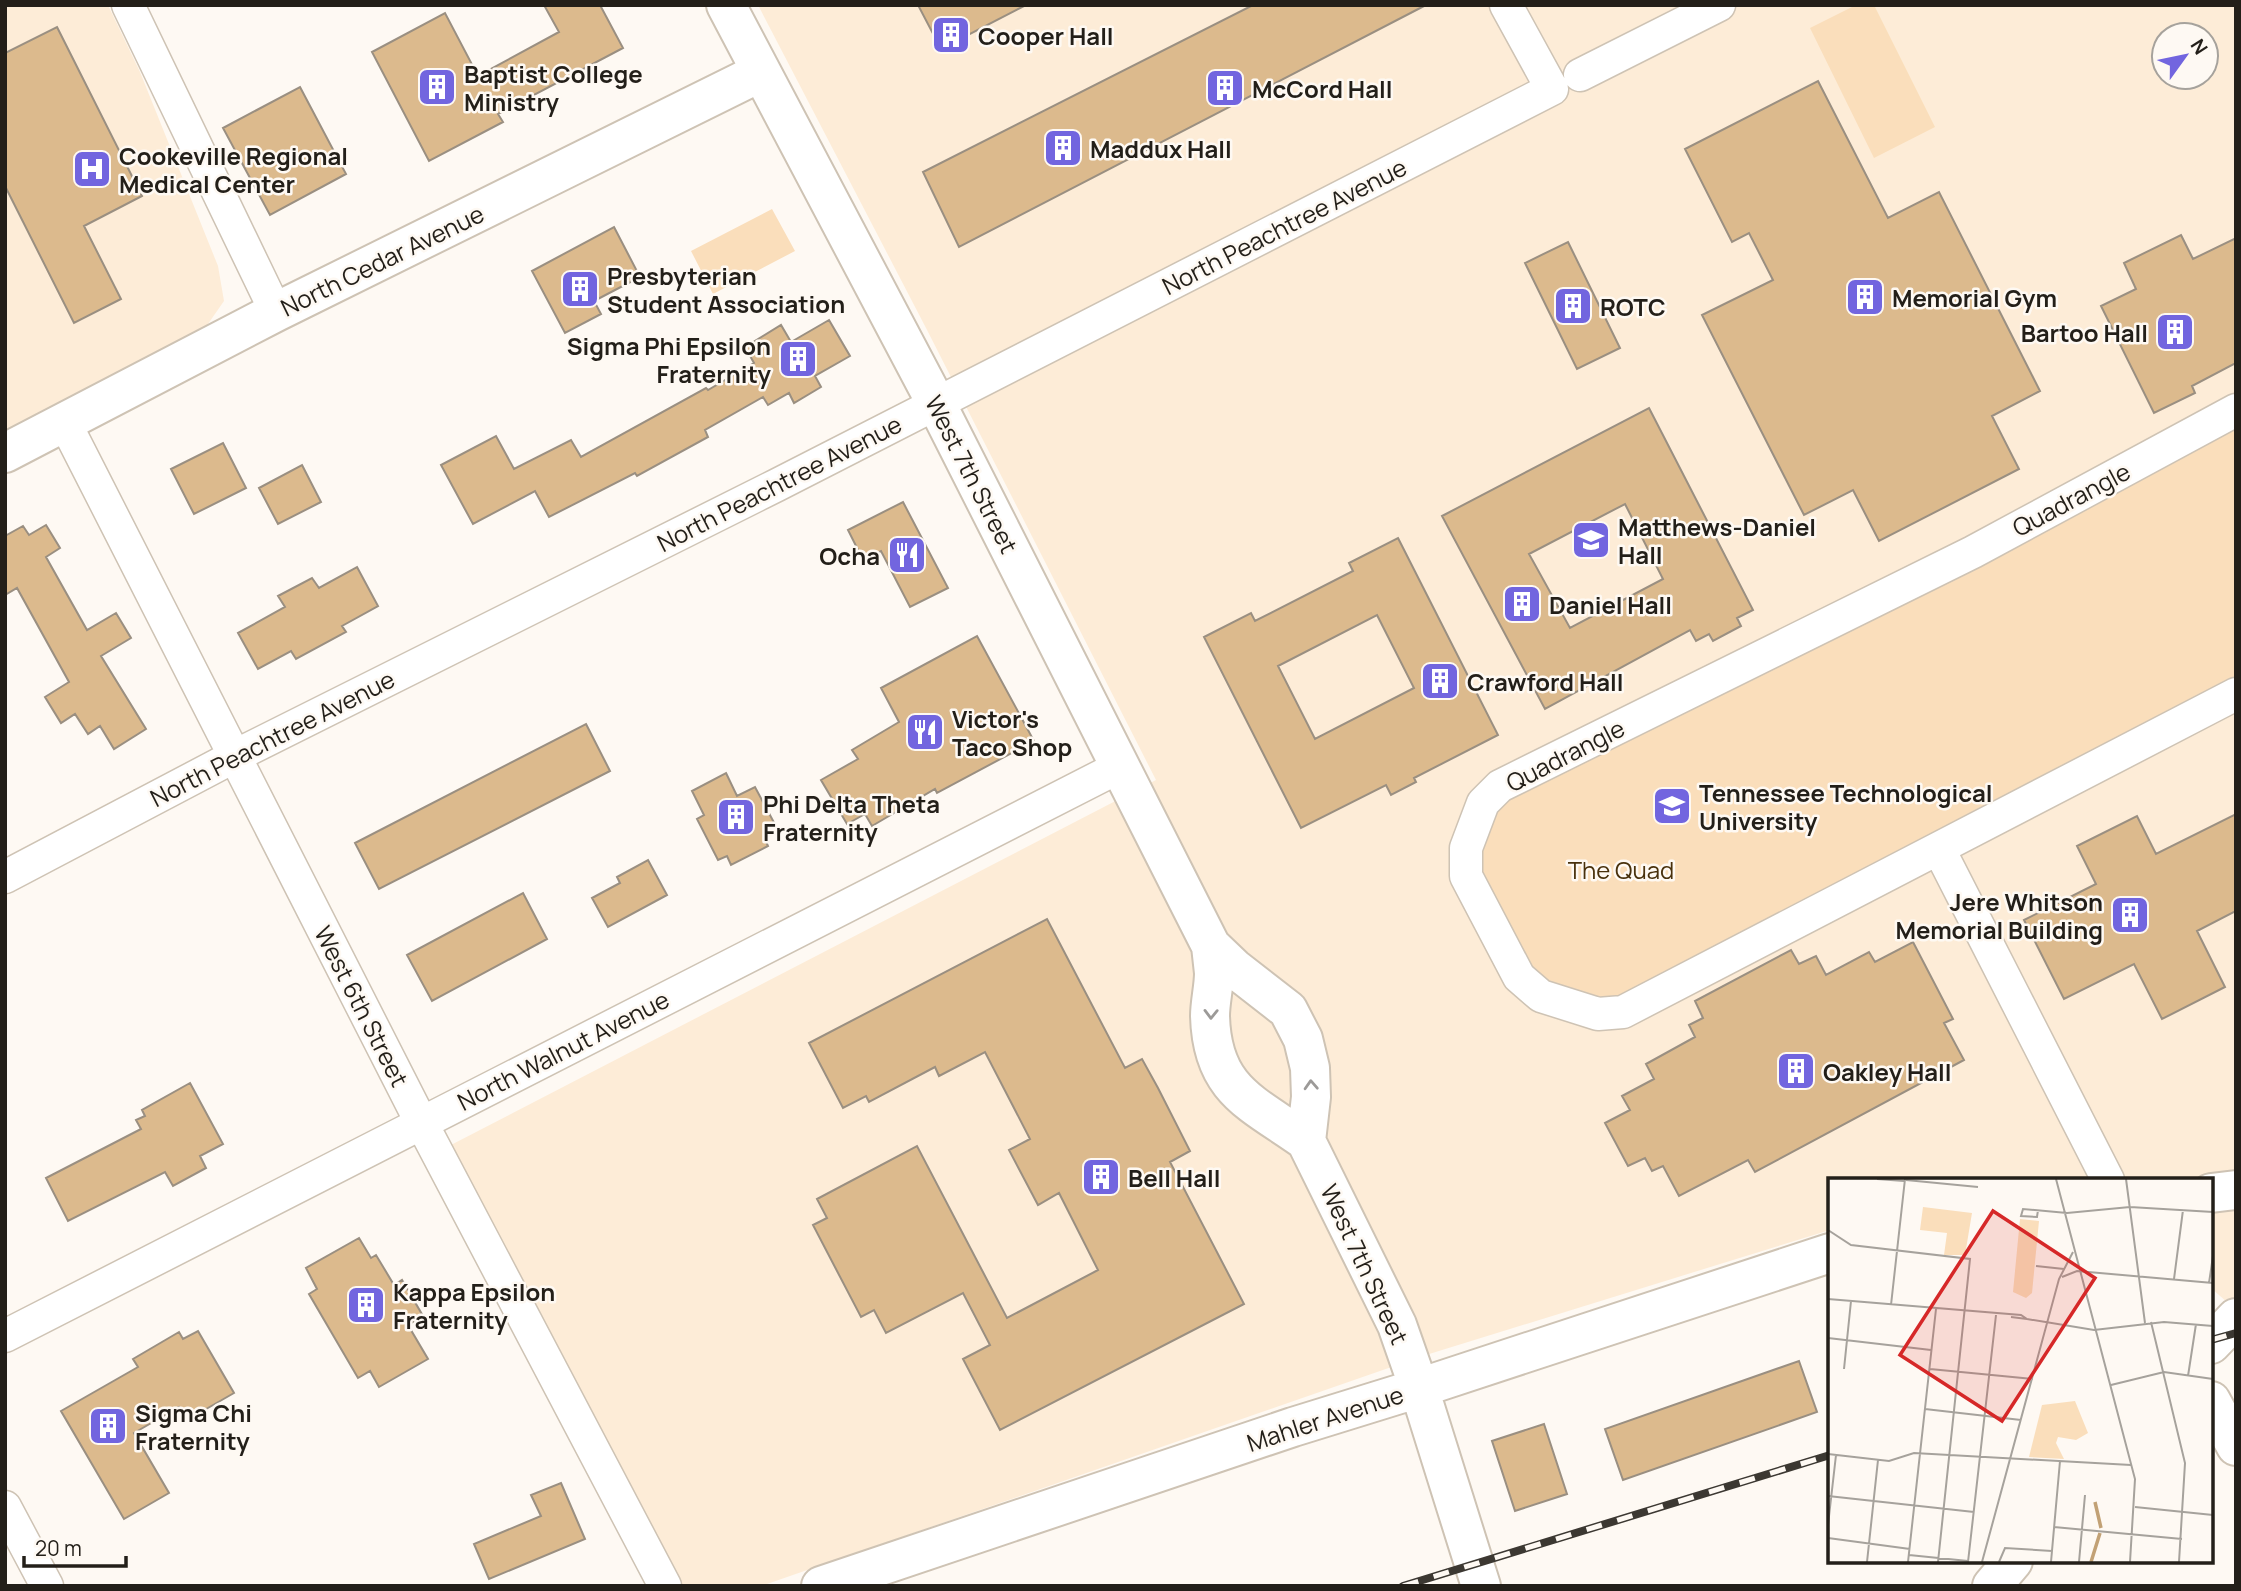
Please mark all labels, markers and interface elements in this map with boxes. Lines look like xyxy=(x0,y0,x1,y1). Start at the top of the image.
building icon: Cooper Hall xyxy=(930,14,972,56)
place label: Cooper Hall xyxy=(978,19,1114,52)
north arrow xyxy=(2150,21,2220,91)
text: N xyxy=(2185,34,2214,60)
place label: Baptist College Ministry xyxy=(464,57,643,118)
building icon: Baptist College Ministry xyxy=(416,66,458,108)
building icon: McCord Hall xyxy=(1204,67,1246,109)
place label: McCord Hall xyxy=(1252,72,1392,105)
building icon: Maddux Hall xyxy=(1042,127,1084,169)
place label: Maddux Hall xyxy=(1090,132,1232,165)
place label: Cookeville Regional Medical Center xyxy=(119,139,348,200)
hospital icon: Cookeville Regional Medical Center xyxy=(71,148,113,190)
street label: North Peachtree Avenue xyxy=(1156,150,1412,302)
street label: North Cedar Avenue xyxy=(275,196,489,324)
place label: Presbyterian Student Association xyxy=(607,259,845,320)
building icon: Presbyterian Student Association xyxy=(559,268,601,310)
building icon: Memorial Gym xyxy=(1844,276,1886,318)
place label: Memorial Gym xyxy=(1892,281,2057,314)
building icon: ROTC xyxy=(1552,285,1594,327)
place label: ROTC xyxy=(1600,290,1666,323)
building icon: Bartoo Hall xyxy=(2154,311,2196,353)
place label: Bartoo Hall xyxy=(2021,316,2148,349)
place label: Sigma Phi Epsilon Fraternity xyxy=(567,329,772,390)
building icon: Sigma Phi Epsilon Fraternity xyxy=(777,338,819,380)
street label: West 7th Street xyxy=(918,389,1026,559)
street label: North Peachtree Avenue xyxy=(651,407,907,559)
street label: Quadrangle xyxy=(2006,454,2136,544)
place label: Matthews-Daniel Hall xyxy=(1618,510,1816,571)
school or university icon: Matthews-Daniel Hall xyxy=(1570,519,1612,561)
restaurant icon: Ocha xyxy=(886,534,928,576)
place label: Ocha xyxy=(819,539,880,572)
building icon: Daniel Hall xyxy=(1501,583,1543,625)
place label: Daniel Hall xyxy=(1549,588,1672,621)
building icon: Crawford Hall xyxy=(1419,660,1461,702)
street label: North Peachtree Avenue xyxy=(144,662,400,814)
place label: Crawford Hall xyxy=(1467,665,1624,698)
place label: Victor's Taco Shop xyxy=(952,702,1072,763)
restaurant icon: Victor's Taco Shop xyxy=(904,711,946,753)
street label: Quadrangle xyxy=(1500,711,1630,799)
place label: Tennessee Technological University xyxy=(1699,776,1993,837)
school or university icon: Tennessee Technological University xyxy=(1651,785,1693,827)
place label: Phi Delta Theta Fraternity xyxy=(763,787,940,848)
building icon: Phi Delta Theta Fraternity xyxy=(715,796,757,838)
park label: The Quad xyxy=(1568,853,1674,886)
place label: Jere Whitson Memorial Building xyxy=(1896,885,2103,946)
building icon: Jere Whitson Memorial Building xyxy=(2109,894,2151,936)
street label: West 6th Street xyxy=(307,920,417,1092)
street label: North Walnut Avenue xyxy=(452,982,674,1118)
one-way arrow xyxy=(1203,1009,1219,1019)
building icon: Oakley Hall xyxy=(1775,1050,1817,1092)
place label: Oakley Hall xyxy=(1823,1055,1952,1088)
one-way arrow xyxy=(1303,1079,1318,1090)
building icon: Bell Hall xyxy=(1080,1156,1122,1198)
place label: Bell Hall xyxy=(1128,1161,1220,1194)
inset map xyxy=(1828,1178,2213,1563)
street label: West 7th Street xyxy=(1313,1179,1417,1349)
place label: Kappa Epsilon Fraternity xyxy=(393,1275,555,1336)
building icon: Kappa Epsilon Fraternity xyxy=(345,1284,387,1326)
street label: Mahler Avenue xyxy=(1242,1377,1408,1459)
place label: Sigma Chi Fraternity xyxy=(135,1396,252,1457)
building icon: Sigma Chi Fraternity xyxy=(87,1405,129,1447)
scale bar xyxy=(24,1524,126,1568)
text: 20 m xyxy=(35,1534,82,1562)

